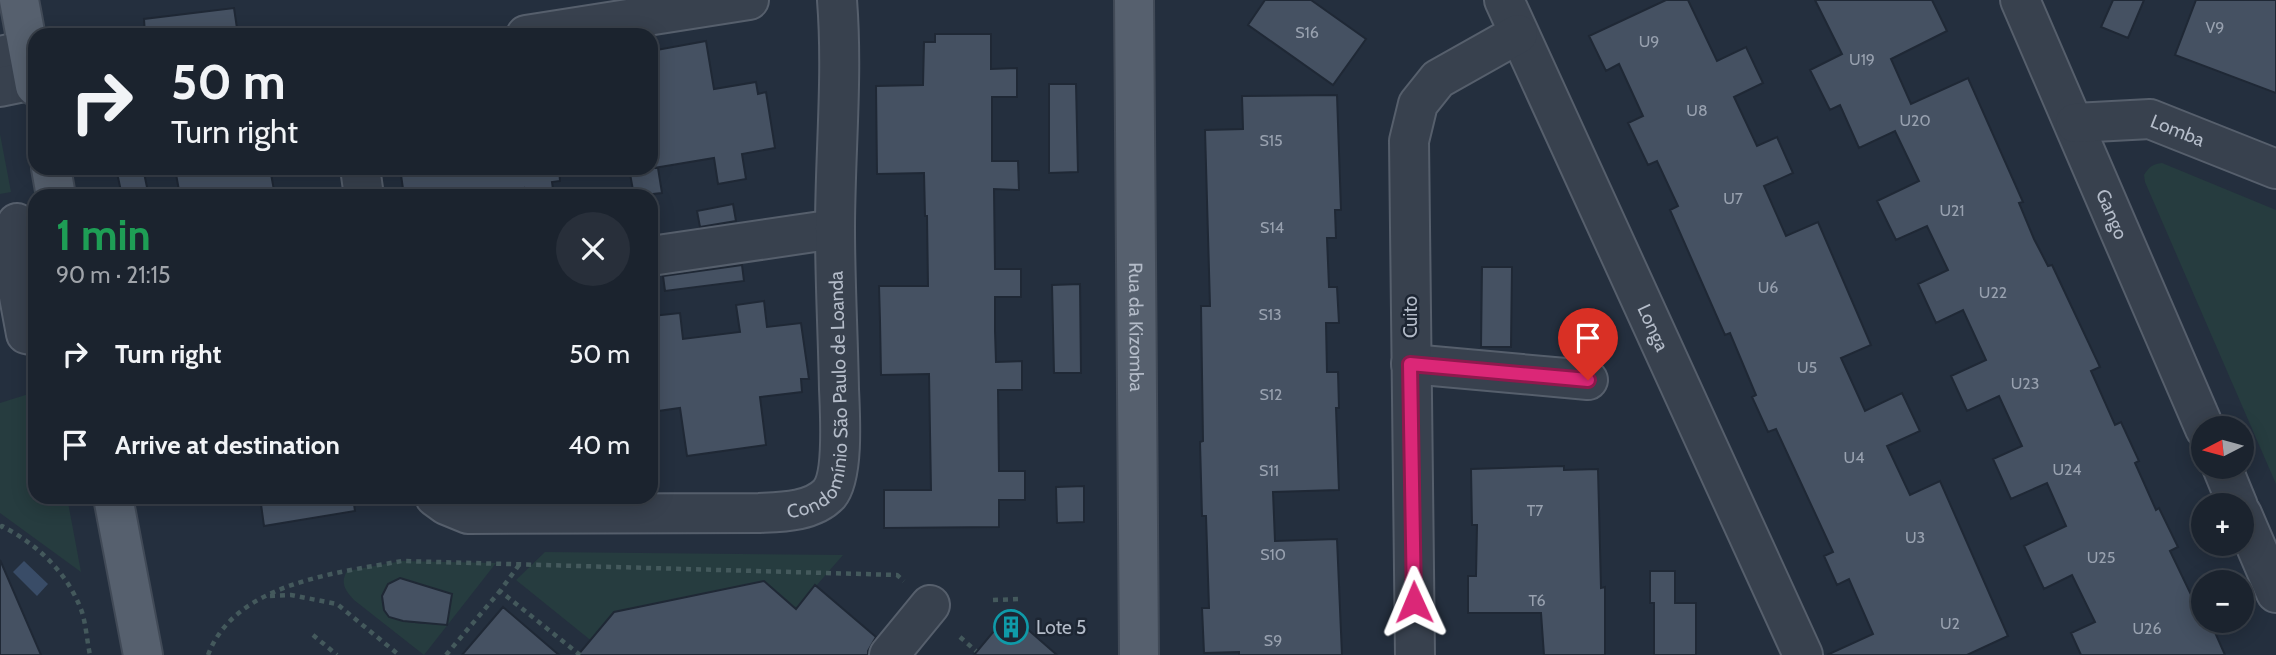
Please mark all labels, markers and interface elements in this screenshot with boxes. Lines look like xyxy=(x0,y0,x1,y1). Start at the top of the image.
house number: V9 xyxy=(2206,18,2224,37)
house number: S16 xyxy=(1295,23,1319,42)
house number: U9 xyxy=(1639,32,1659,51)
house number: U19 xyxy=(1849,50,1875,69)
text: 50 m xyxy=(171,52,286,111)
icon: right xyxy=(56,56,147,147)
house number: U8 xyxy=(1686,101,1708,120)
street label: Lomba xyxy=(2147,109,2208,151)
house number: U20 xyxy=(1899,111,1931,130)
text: Turn right xyxy=(171,112,298,151)
house number: S15 xyxy=(1259,131,1283,150)
street label: Gango xyxy=(2091,185,2133,243)
house number: U7 xyxy=(1723,189,1743,208)
house number: U21 xyxy=(1939,201,1965,220)
text: 1 min xyxy=(56,209,151,261)
button: close xyxy=(556,212,630,286)
house number: S14 xyxy=(1260,218,1284,237)
text: 90 m · 21:15 xyxy=(56,261,171,289)
street label: Rua da Kizomba xyxy=(1125,262,1148,392)
street label: Condomínio São Paulo de Loanda xyxy=(785,271,852,523)
house number: U6 xyxy=(1758,278,1778,297)
house number: U22 xyxy=(1979,283,2007,302)
street label: Cuito xyxy=(1399,296,1422,338)
street label: Longa xyxy=(1633,300,1674,355)
house number: S13 xyxy=(1258,305,1282,324)
pin xyxy=(1558,308,1618,380)
icon: arrive xyxy=(1569,319,1607,357)
icon: right xyxy=(56,335,94,373)
text: Turn right xyxy=(115,338,221,370)
text: 50 m xyxy=(569,338,630,370)
house number: U5 xyxy=(1797,358,1817,377)
house number: U23 xyxy=(2011,374,2039,393)
house number: S12 xyxy=(1260,385,1282,404)
north arrow xyxy=(2191,416,2254,480)
map controls xyxy=(2191,416,2254,633)
icon: arrive xyxy=(56,426,94,464)
text: Arrive at destination xyxy=(115,429,340,461)
text: 40 m xyxy=(568,429,630,461)
house number: U4 xyxy=(1844,448,1864,467)
house number: U24 xyxy=(2052,460,2082,479)
house number: S11 xyxy=(1259,461,1279,480)
button: + xyxy=(2191,493,2254,556)
house number: T7 xyxy=(1527,501,1543,520)
house number: U3 xyxy=(1905,528,1925,547)
house number: S10 xyxy=(1260,545,1286,564)
house number: U25 xyxy=(2087,548,2115,567)
position arrow xyxy=(1377,565,1451,639)
button: − xyxy=(2191,570,2254,633)
house number: T6 xyxy=(1528,591,1546,610)
building icon: Lote 5 xyxy=(992,608,1030,646)
house number: U2 xyxy=(1940,614,1960,633)
place label: Lote 5 xyxy=(1036,616,1086,639)
house number: U26 xyxy=(2132,619,2162,638)
house number: S9 xyxy=(1264,631,1282,650)

